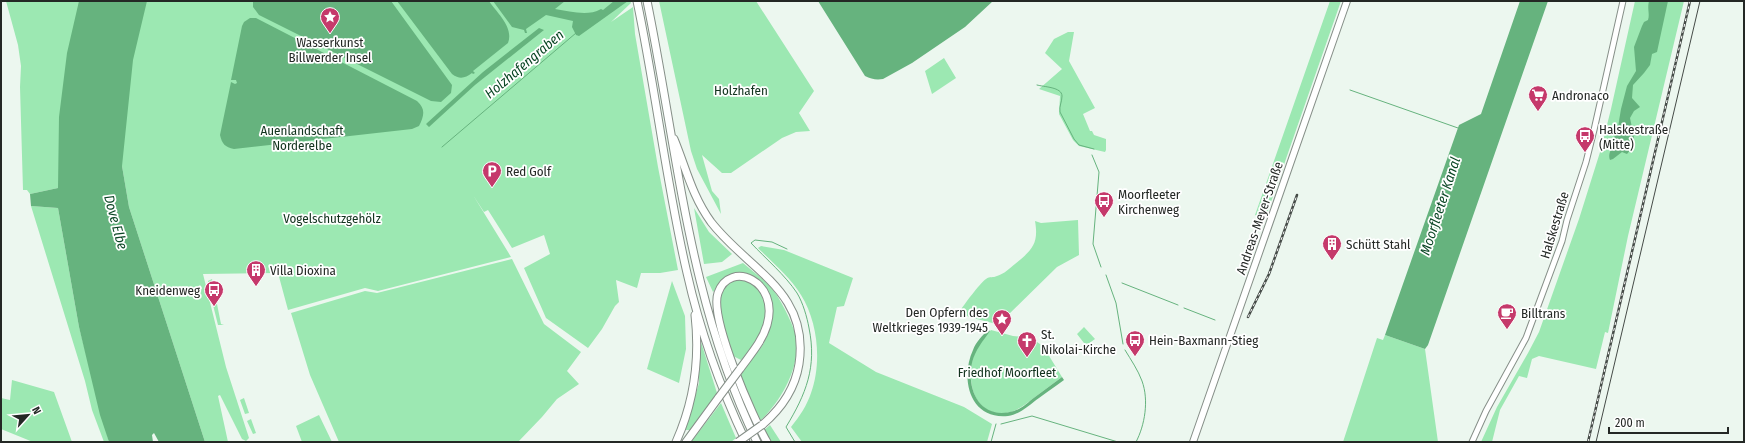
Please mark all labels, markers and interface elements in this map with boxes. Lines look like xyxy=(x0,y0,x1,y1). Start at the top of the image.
place icon: Wasserkunst Billwerder Insel xyxy=(319,6,341,34)
water label: Holzhafengraben xyxy=(481,26,567,102)
place label: Wasserkunst Billwerder Insel xyxy=(288,35,372,65)
park label: Holzhafen xyxy=(714,83,768,98)
supermarket icon: Andronaco xyxy=(1527,84,1549,112)
place label: Andronaco xyxy=(1552,88,1609,103)
place label: Halskestraße (Mitte) xyxy=(1599,122,1668,152)
park label: Auenlandschaft Norderelbe xyxy=(260,123,344,153)
bus stop icon: Halskestraße (Mitte) xyxy=(1574,125,1596,153)
water label: Moorfleeter Kanal xyxy=(1417,155,1464,257)
parking icon: Red Golf xyxy=(481,160,503,188)
street label: Andreas-Meyer-Straße xyxy=(1233,160,1286,277)
place label: Red Golf xyxy=(506,164,552,179)
place label: Moorfleeter Kirchenweg xyxy=(1118,187,1181,217)
bus stop icon: Moorfleeter Kirchenweg xyxy=(1093,190,1115,218)
street label: Halskestraße xyxy=(1537,190,1572,260)
water label: Dove Elbe xyxy=(100,193,131,252)
park label: Vogelschutzgehölz xyxy=(283,211,381,226)
building icon: Schütt Stahl xyxy=(1321,233,1343,261)
place label: Schütt Stahl xyxy=(1346,237,1411,252)
building icon: Villa Dioxina xyxy=(245,259,267,287)
place label: Villa Dioxina xyxy=(270,263,336,278)
bus stop icon: Kneidenweg xyxy=(203,279,225,307)
place label: Kneidenweg xyxy=(135,283,201,298)
cafe icon: Billtrans xyxy=(1496,302,1518,330)
place label: Den Opfern des Weltkrieges 1939-1945 xyxy=(873,305,988,335)
place label: Billtrans xyxy=(1521,306,1566,321)
place icon: Den Opfern des Weltkrieges 1939-1945 xyxy=(991,308,1013,336)
place label: St. Nikolai-Kirche xyxy=(1041,327,1116,357)
bus stop icon: Hein-Baxmann-Stieg xyxy=(1124,329,1146,357)
church icon: St. Nikolai-Kirche xyxy=(1016,330,1038,358)
place label: Hein-Baxmann-Stieg xyxy=(1149,333,1259,348)
park label: Friedhof Moorfleet xyxy=(958,365,1057,380)
north arrow xyxy=(8,395,48,435)
text: N xyxy=(29,405,44,417)
scale bar xyxy=(1609,409,1728,435)
text: 200 m xyxy=(1615,416,1645,430)

